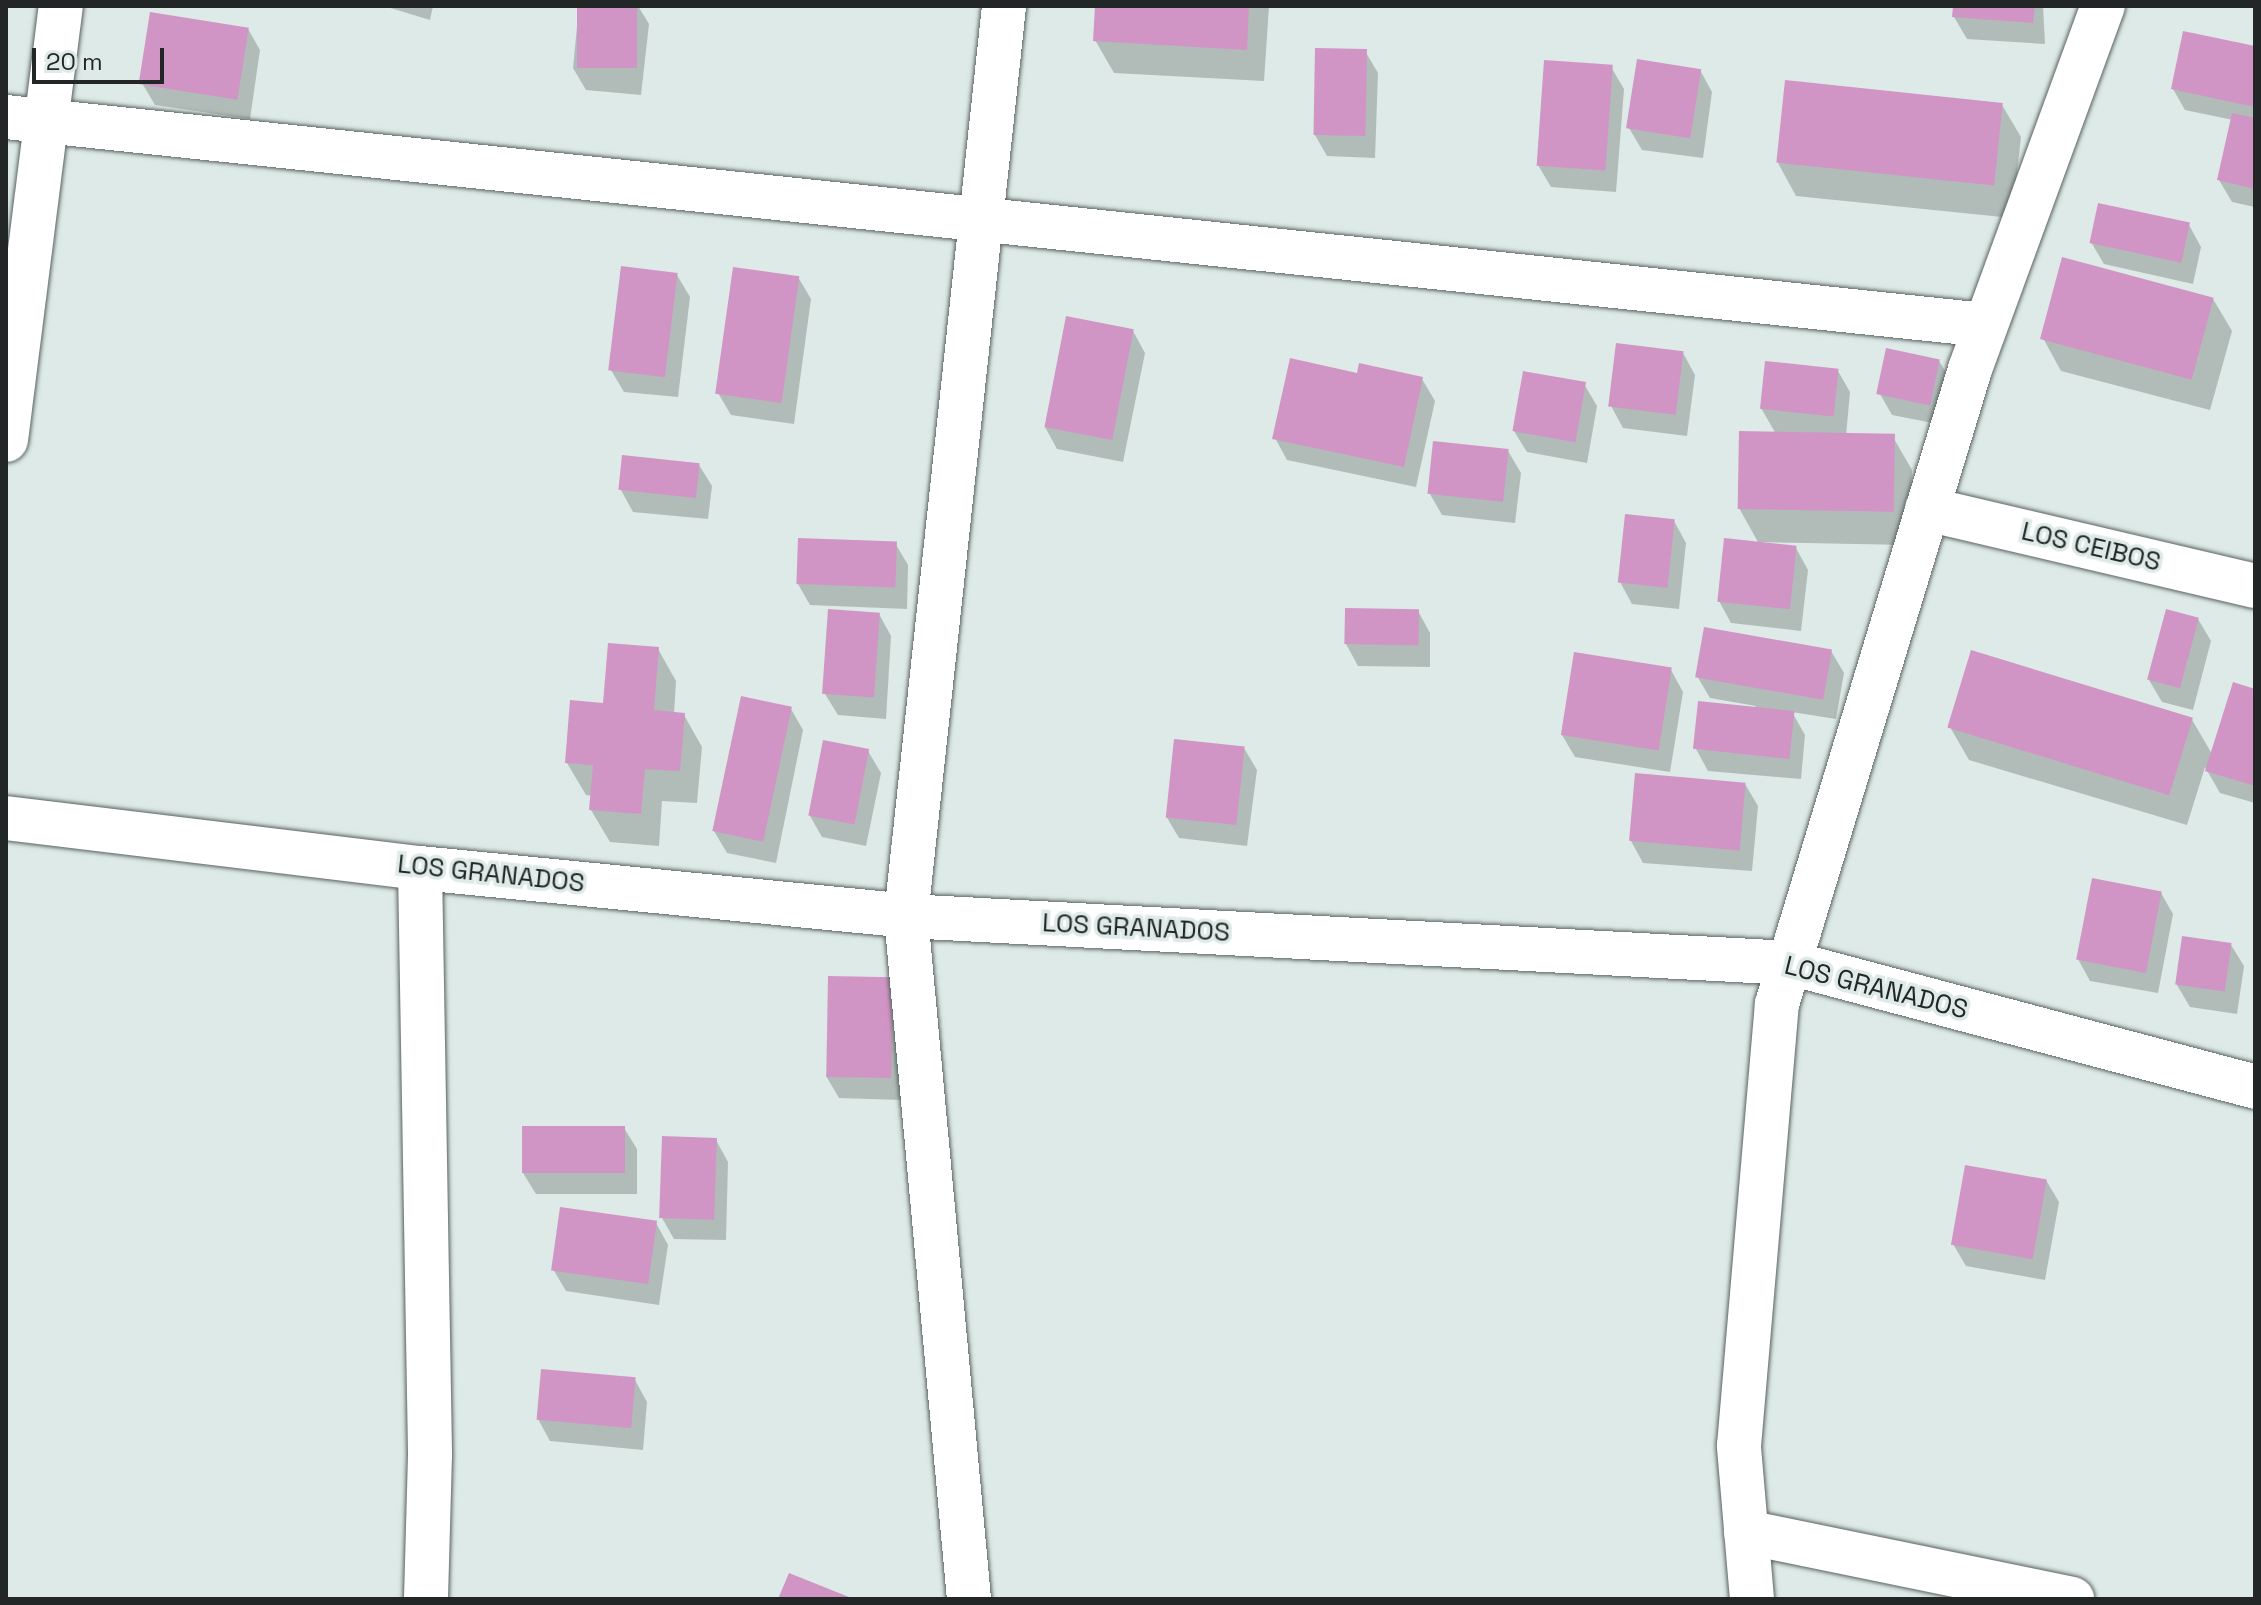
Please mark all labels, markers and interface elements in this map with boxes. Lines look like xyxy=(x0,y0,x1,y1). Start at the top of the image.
scale bar xyxy=(36,32,168,82)
text: 20 m xyxy=(46,46,103,77)
street label: LOS CEIBOS xyxy=(2018,516,2164,578)
street label: LOS GRANADOS xyxy=(396,849,586,899)
street label: LOS GRANADOS xyxy=(1041,908,1231,948)
street label: LOS GRANADOS xyxy=(1781,950,1971,1026)

